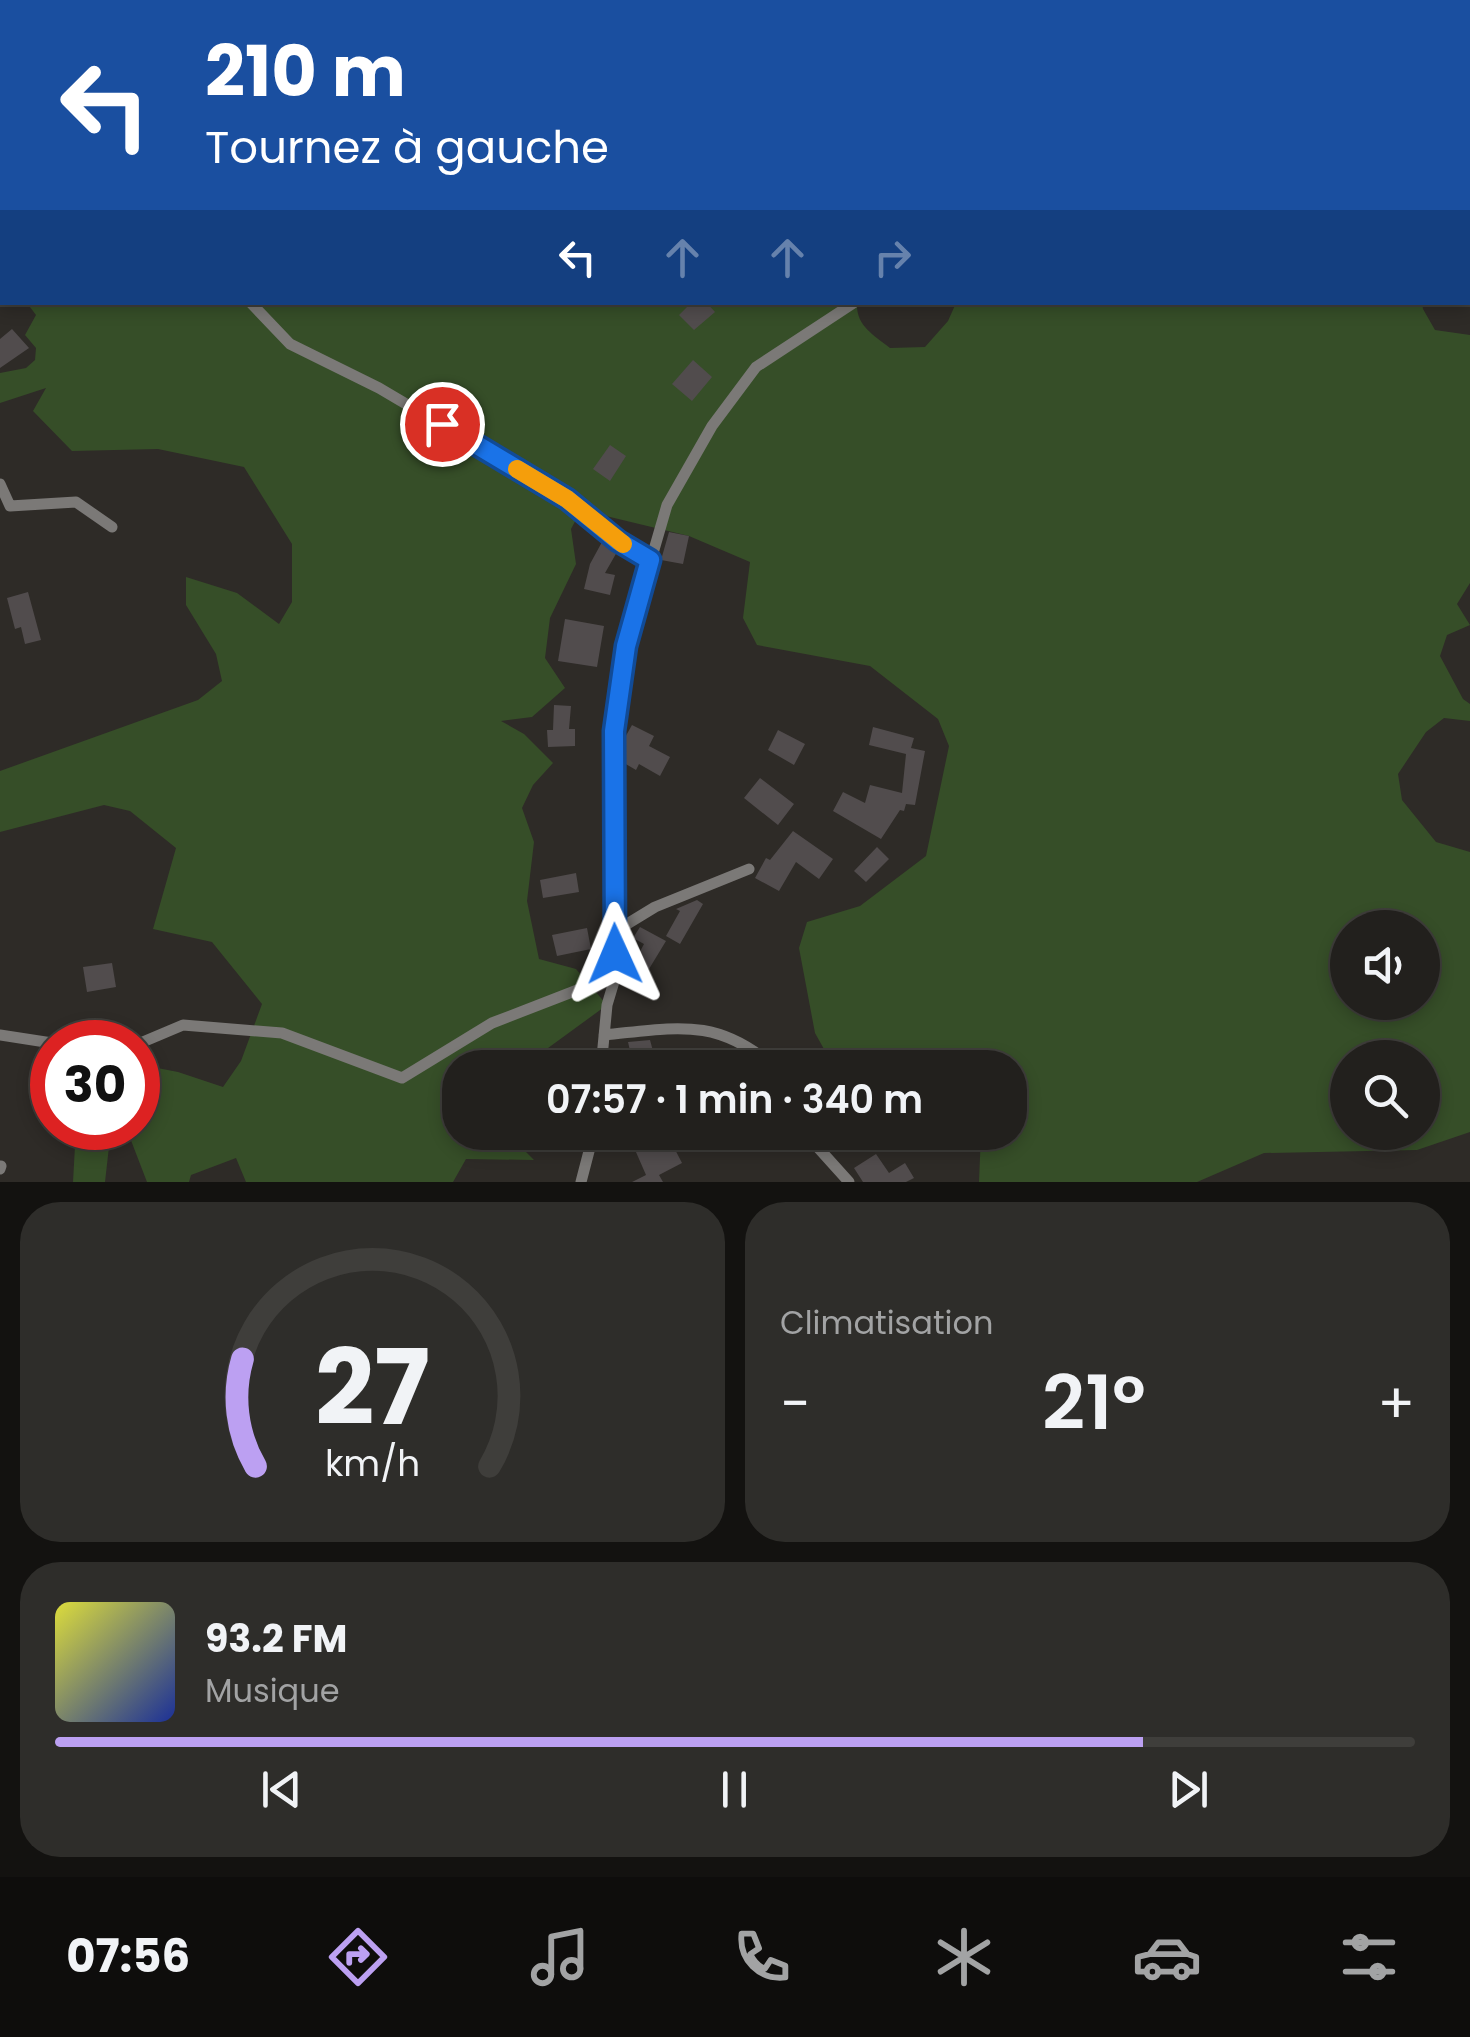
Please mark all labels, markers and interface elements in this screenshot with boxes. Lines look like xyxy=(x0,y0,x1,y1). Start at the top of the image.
text: 210 m xyxy=(205,22,406,121)
icon: left xyxy=(40,40,170,170)
text: Tournez à gauche xyxy=(205,116,609,179)
icon: left xyxy=(550,230,605,285)
icon: ahead xyxy=(655,230,710,285)
icon: ahead xyxy=(760,230,815,285)
icon: right xyxy=(865,230,920,285)
pin xyxy=(400,382,485,467)
icon: arrive xyxy=(415,397,470,452)
position arrow xyxy=(563,902,667,1006)
map controls xyxy=(1330,910,1440,1150)
button: sound xyxy=(1330,910,1440,1020)
speed limit sign: 30 xyxy=(30,1020,160,1150)
button: search xyxy=(1330,1040,1440,1150)
text: 07:57 · 1 min · 340 m xyxy=(546,1073,923,1126)
text: Climatisation xyxy=(780,1300,993,1345)
text: 27 xyxy=(315,1315,430,1460)
text: 21° xyxy=(1042,1350,1146,1455)
text: − xyxy=(780,1365,810,1442)
text: + xyxy=(1377,1365,1415,1442)
text: km/h xyxy=(325,1438,420,1489)
text: 93.2 FM xyxy=(205,1612,348,1665)
text: Musique xyxy=(205,1668,340,1713)
icon: previous xyxy=(254,1762,309,1817)
icon: pause xyxy=(707,1762,762,1817)
icon: next xyxy=(1161,1762,1216,1817)
icon: directions xyxy=(323,1922,393,1992)
icon: music xyxy=(525,1922,595,1992)
icon: phone xyxy=(727,1922,797,1992)
icon: climate xyxy=(929,1922,999,1992)
icon: car xyxy=(1132,1922,1202,1992)
icon: filters xyxy=(1334,1922,1404,1992)
text: 07:56 xyxy=(66,1925,190,1988)

